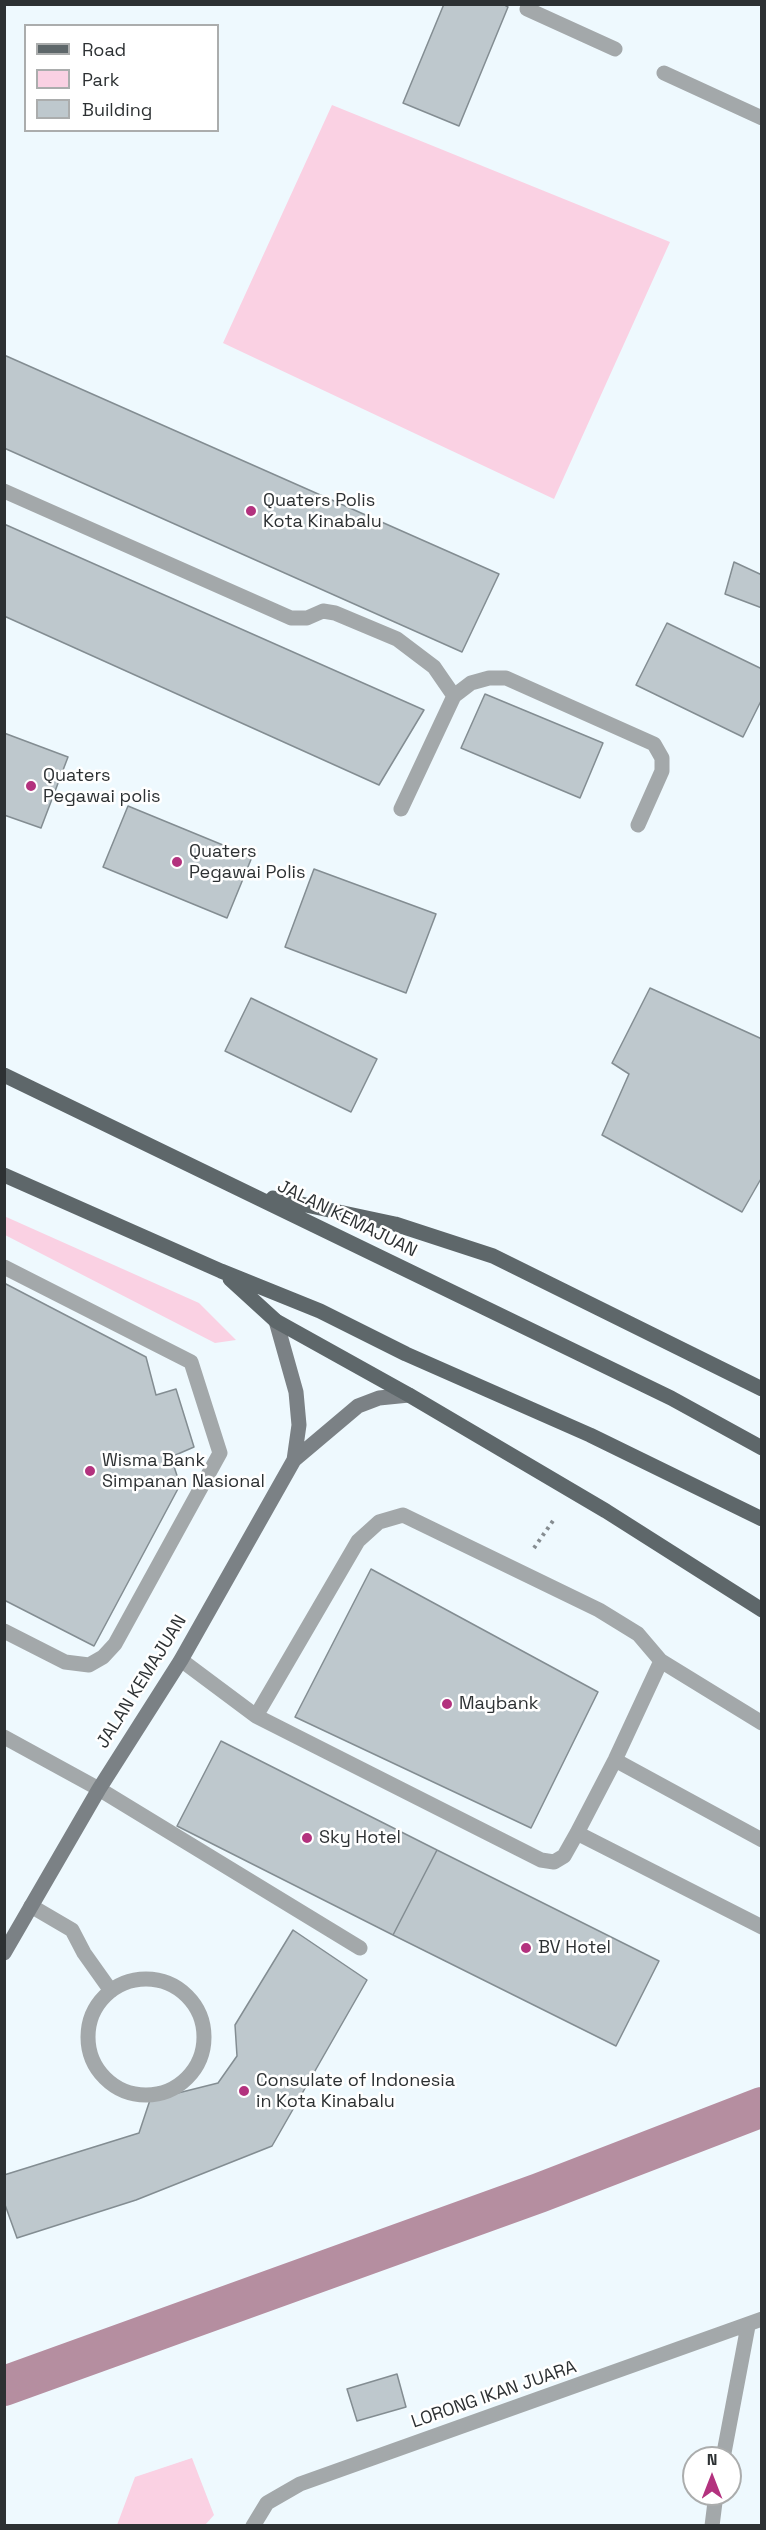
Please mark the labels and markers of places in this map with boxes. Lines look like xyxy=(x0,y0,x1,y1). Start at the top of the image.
place label: Quaters Polis Kota Kinabalu xyxy=(263,490,382,532)
marker: Quaters Polis Kota Kinabalu xyxy=(244,504,258,518)
place label: Quaters Pegawai polis xyxy=(43,765,161,808)
marker: Quaters Pegawai polis xyxy=(24,779,38,793)
place label: Quaters Pegawai Polis xyxy=(189,841,306,884)
marker: Quaters Pegawai Polis xyxy=(170,855,184,869)
place label: Wisma Bank Simpanan Nasional xyxy=(102,1450,265,1492)
marker: Wisma Bank Simpanan Nasional xyxy=(83,1464,97,1478)
place label: Maybank xyxy=(459,1693,538,1715)
marker: Maybank xyxy=(440,1697,454,1711)
place label: Sky Hotel xyxy=(319,1827,401,1849)
marker: Sky Hotel xyxy=(300,1831,314,1845)
place label: BV Hotel xyxy=(538,1937,611,1959)
marker: BV Hotel xyxy=(519,1941,533,1955)
place label: Consulate of Indonesia in Kota Kinabalu xyxy=(256,2070,455,2112)
marker: Consulate of Indonesia in Kota Kinabalu xyxy=(237,2084,251,2098)

